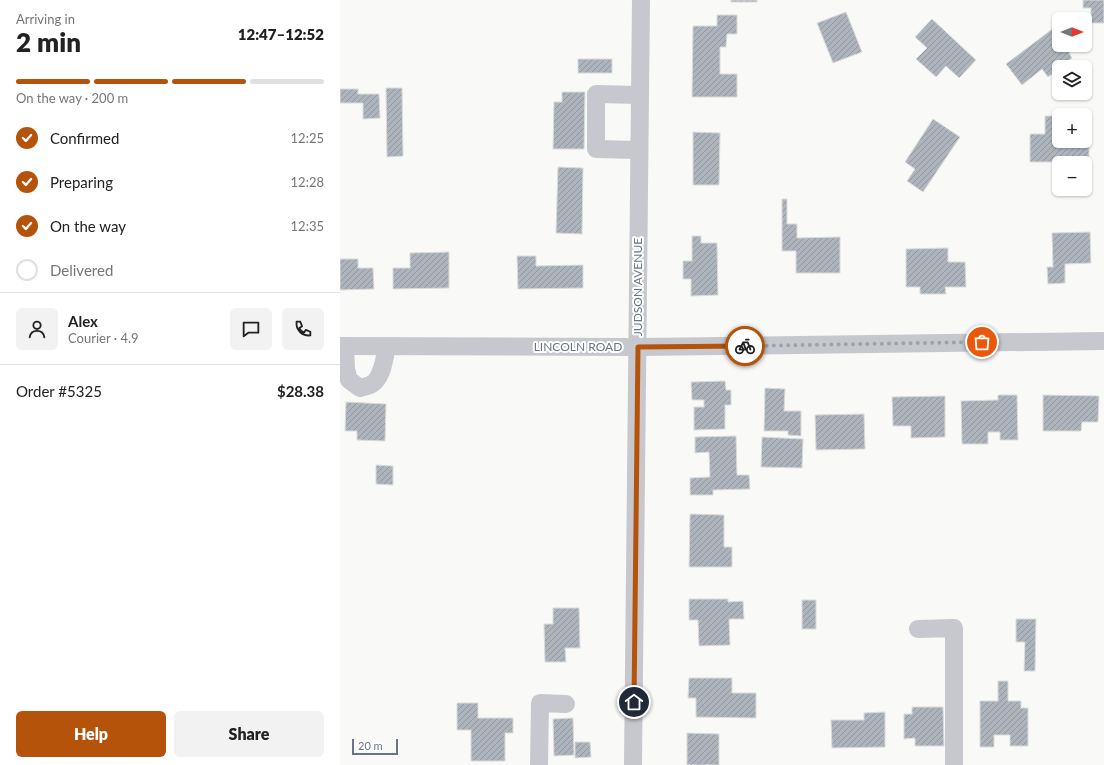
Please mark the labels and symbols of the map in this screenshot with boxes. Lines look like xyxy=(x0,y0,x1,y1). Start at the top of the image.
north arrow xyxy=(1052,12,1092,52)
street label: JUDSON AVENUE xyxy=(630,238,645,336)
pin xyxy=(965,325,999,359)
courier xyxy=(725,326,765,366)
street label: LINCOLN ROAD xyxy=(534,339,622,354)
pin xyxy=(617,685,651,719)
scale bar xyxy=(352,737,398,756)

